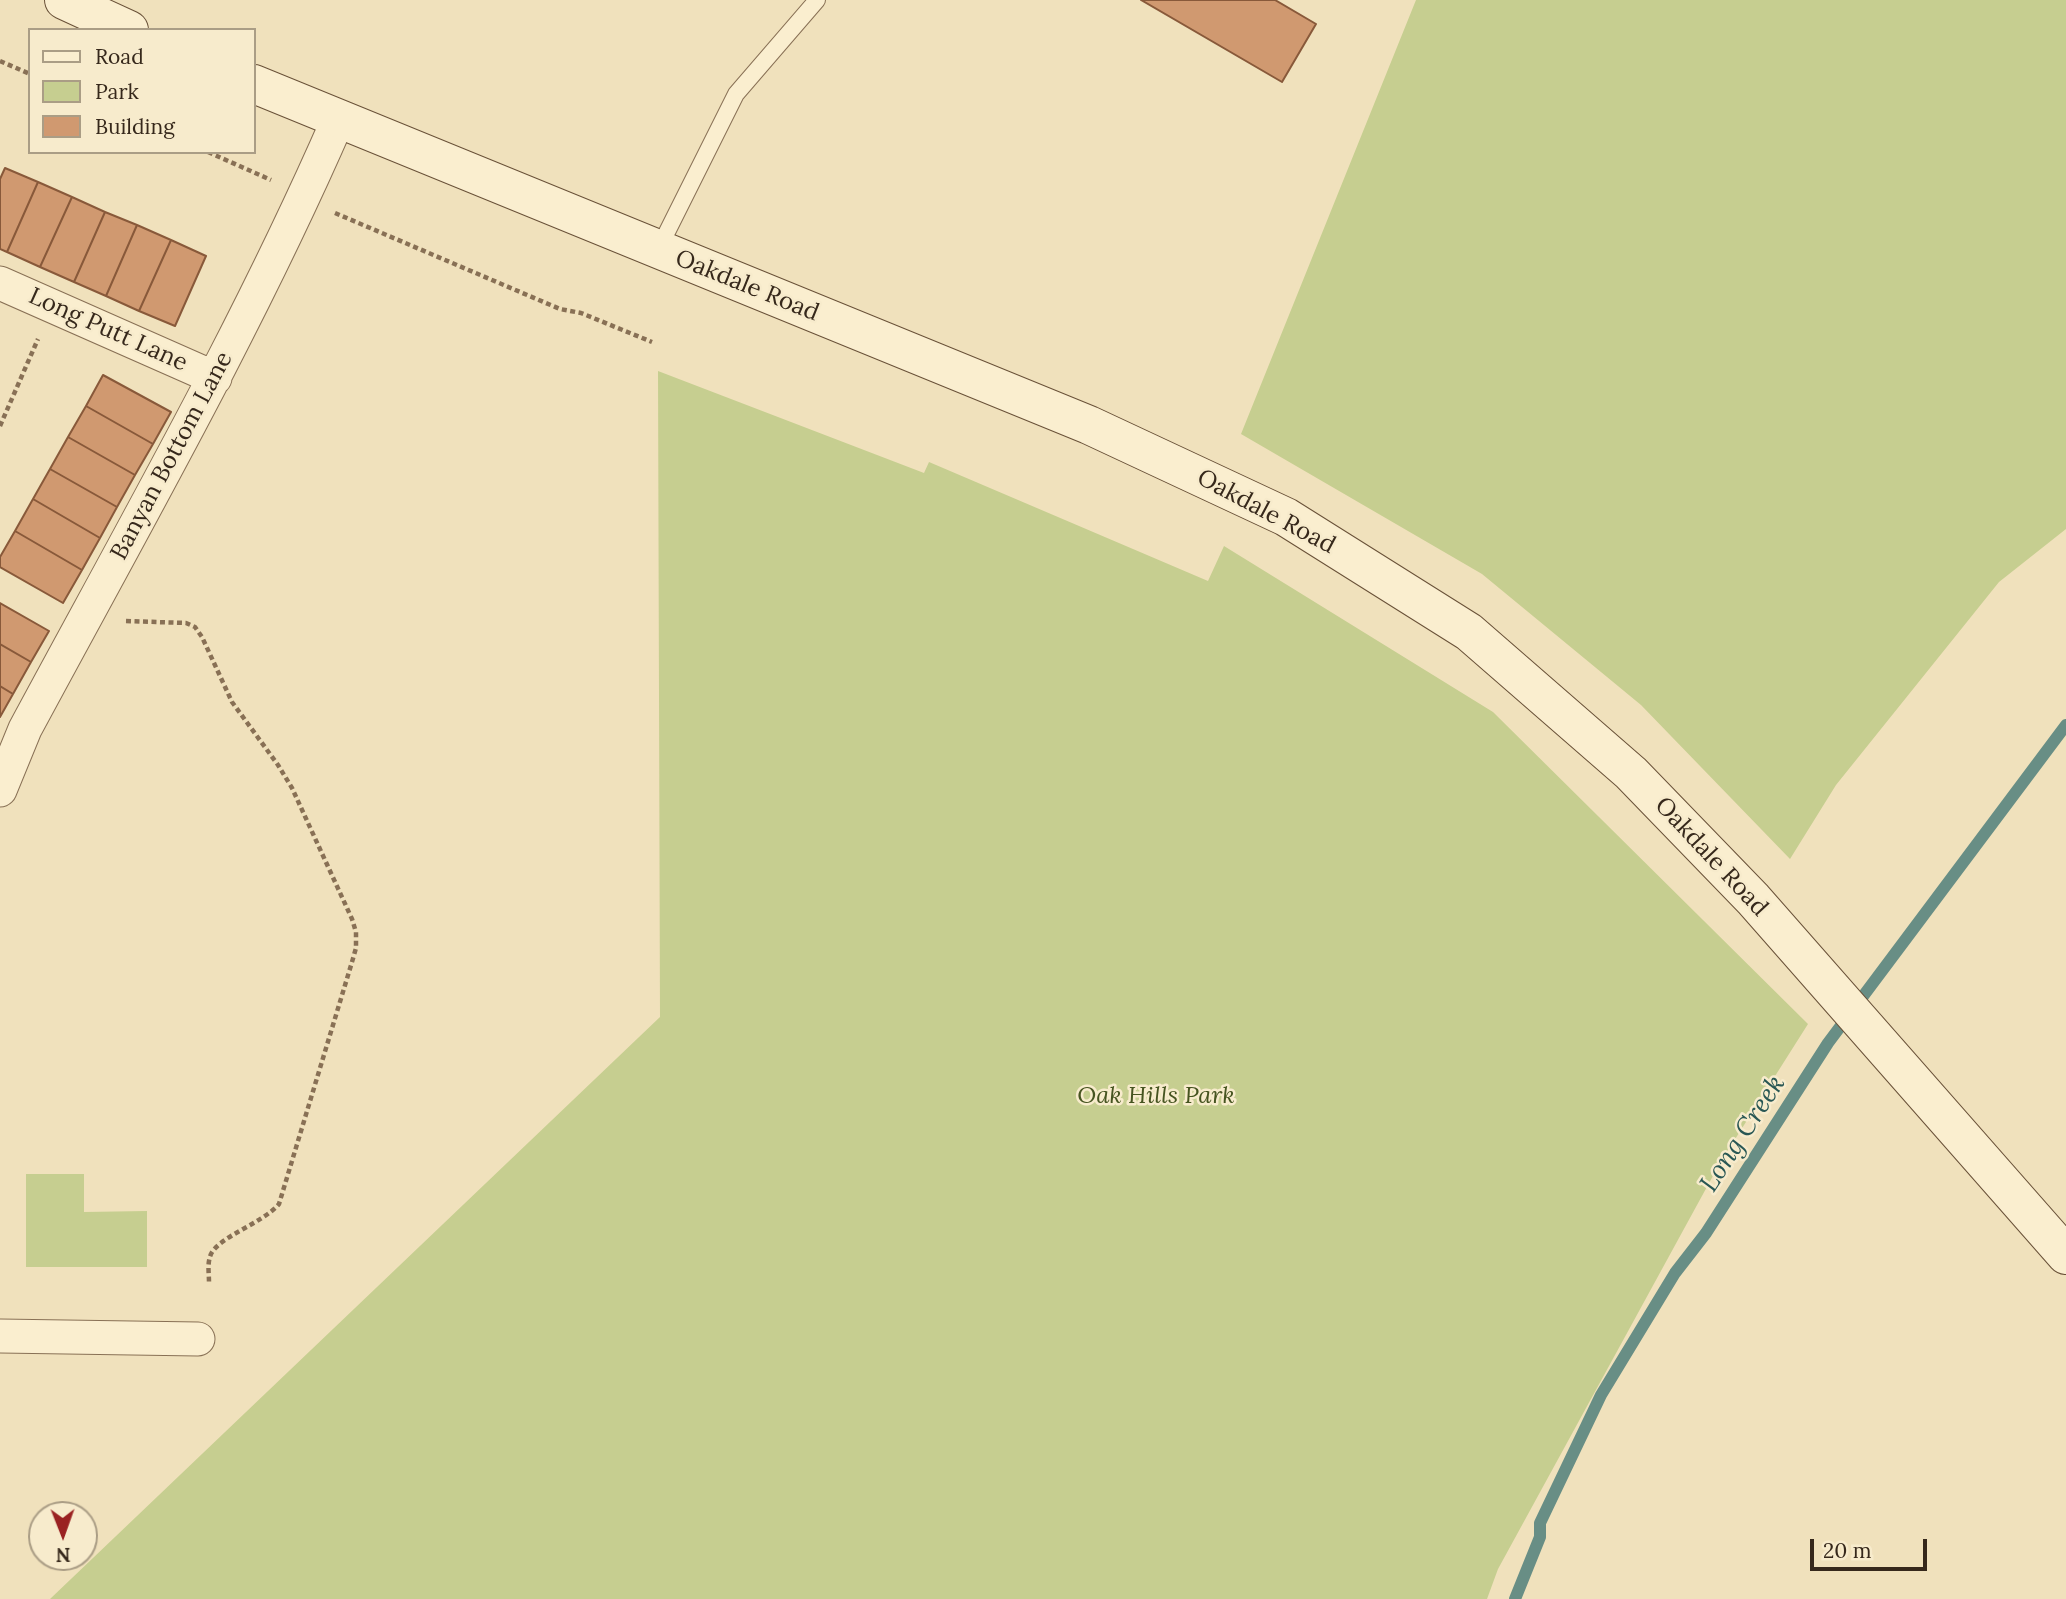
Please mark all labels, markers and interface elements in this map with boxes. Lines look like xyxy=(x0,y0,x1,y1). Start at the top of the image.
legend xyxy=(28,28,256,154)
text: Road xyxy=(95,43,144,70)
text: Park xyxy=(95,78,139,105)
text: Building xyxy=(95,113,175,140)
street label: Oakdale Road xyxy=(671,244,823,328)
street label: Long Putt Lane xyxy=(24,282,192,378)
street label: Banyan Bottom Lane xyxy=(105,347,239,565)
street label: Oakdale Road xyxy=(1192,464,1340,560)
street label: Oakdale Road xyxy=(1648,791,1774,923)
water label: Long Creek xyxy=(1694,1070,1792,1198)
park label: Oak Hills Park xyxy=(1077,1082,1235,1110)
north arrow xyxy=(28,1501,98,1571)
scale bar xyxy=(1814,1526,1931,1570)
text: 20 m xyxy=(1823,1537,1872,1564)
text: N xyxy=(56,1543,71,1567)

